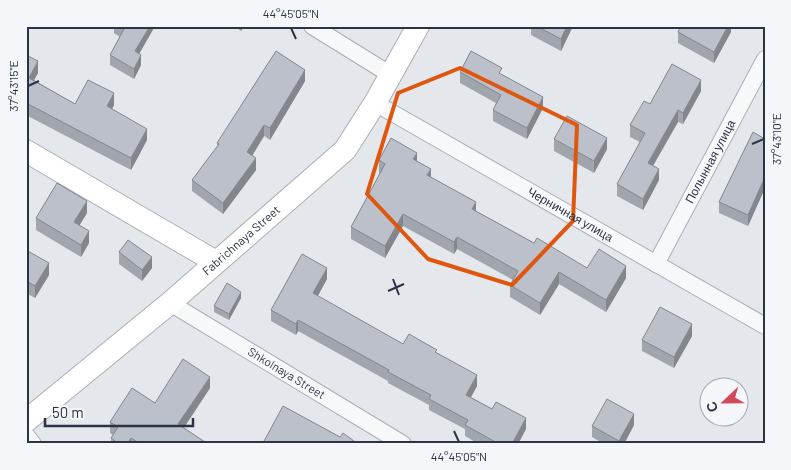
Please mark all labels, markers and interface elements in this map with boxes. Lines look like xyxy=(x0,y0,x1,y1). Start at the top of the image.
text: 44°45'05"N xyxy=(263,6,319,20)
text: 37°43'15"E xyxy=(6,60,20,112)
text: 37°43'10"E xyxy=(769,113,783,165)
street label: Полынная улица xyxy=(682,117,738,205)
street label: Черничная улица xyxy=(526,184,616,244)
street label: Fabrichnaya Street xyxy=(199,202,282,278)
street label: Shkolnaya Street xyxy=(246,344,328,401)
north arrow xyxy=(698,378,748,428)
scale bar xyxy=(45,395,192,427)
text: С xyxy=(702,399,721,415)
text: 50 m xyxy=(52,403,84,421)
text: 44°45'05"N xyxy=(431,449,487,463)

